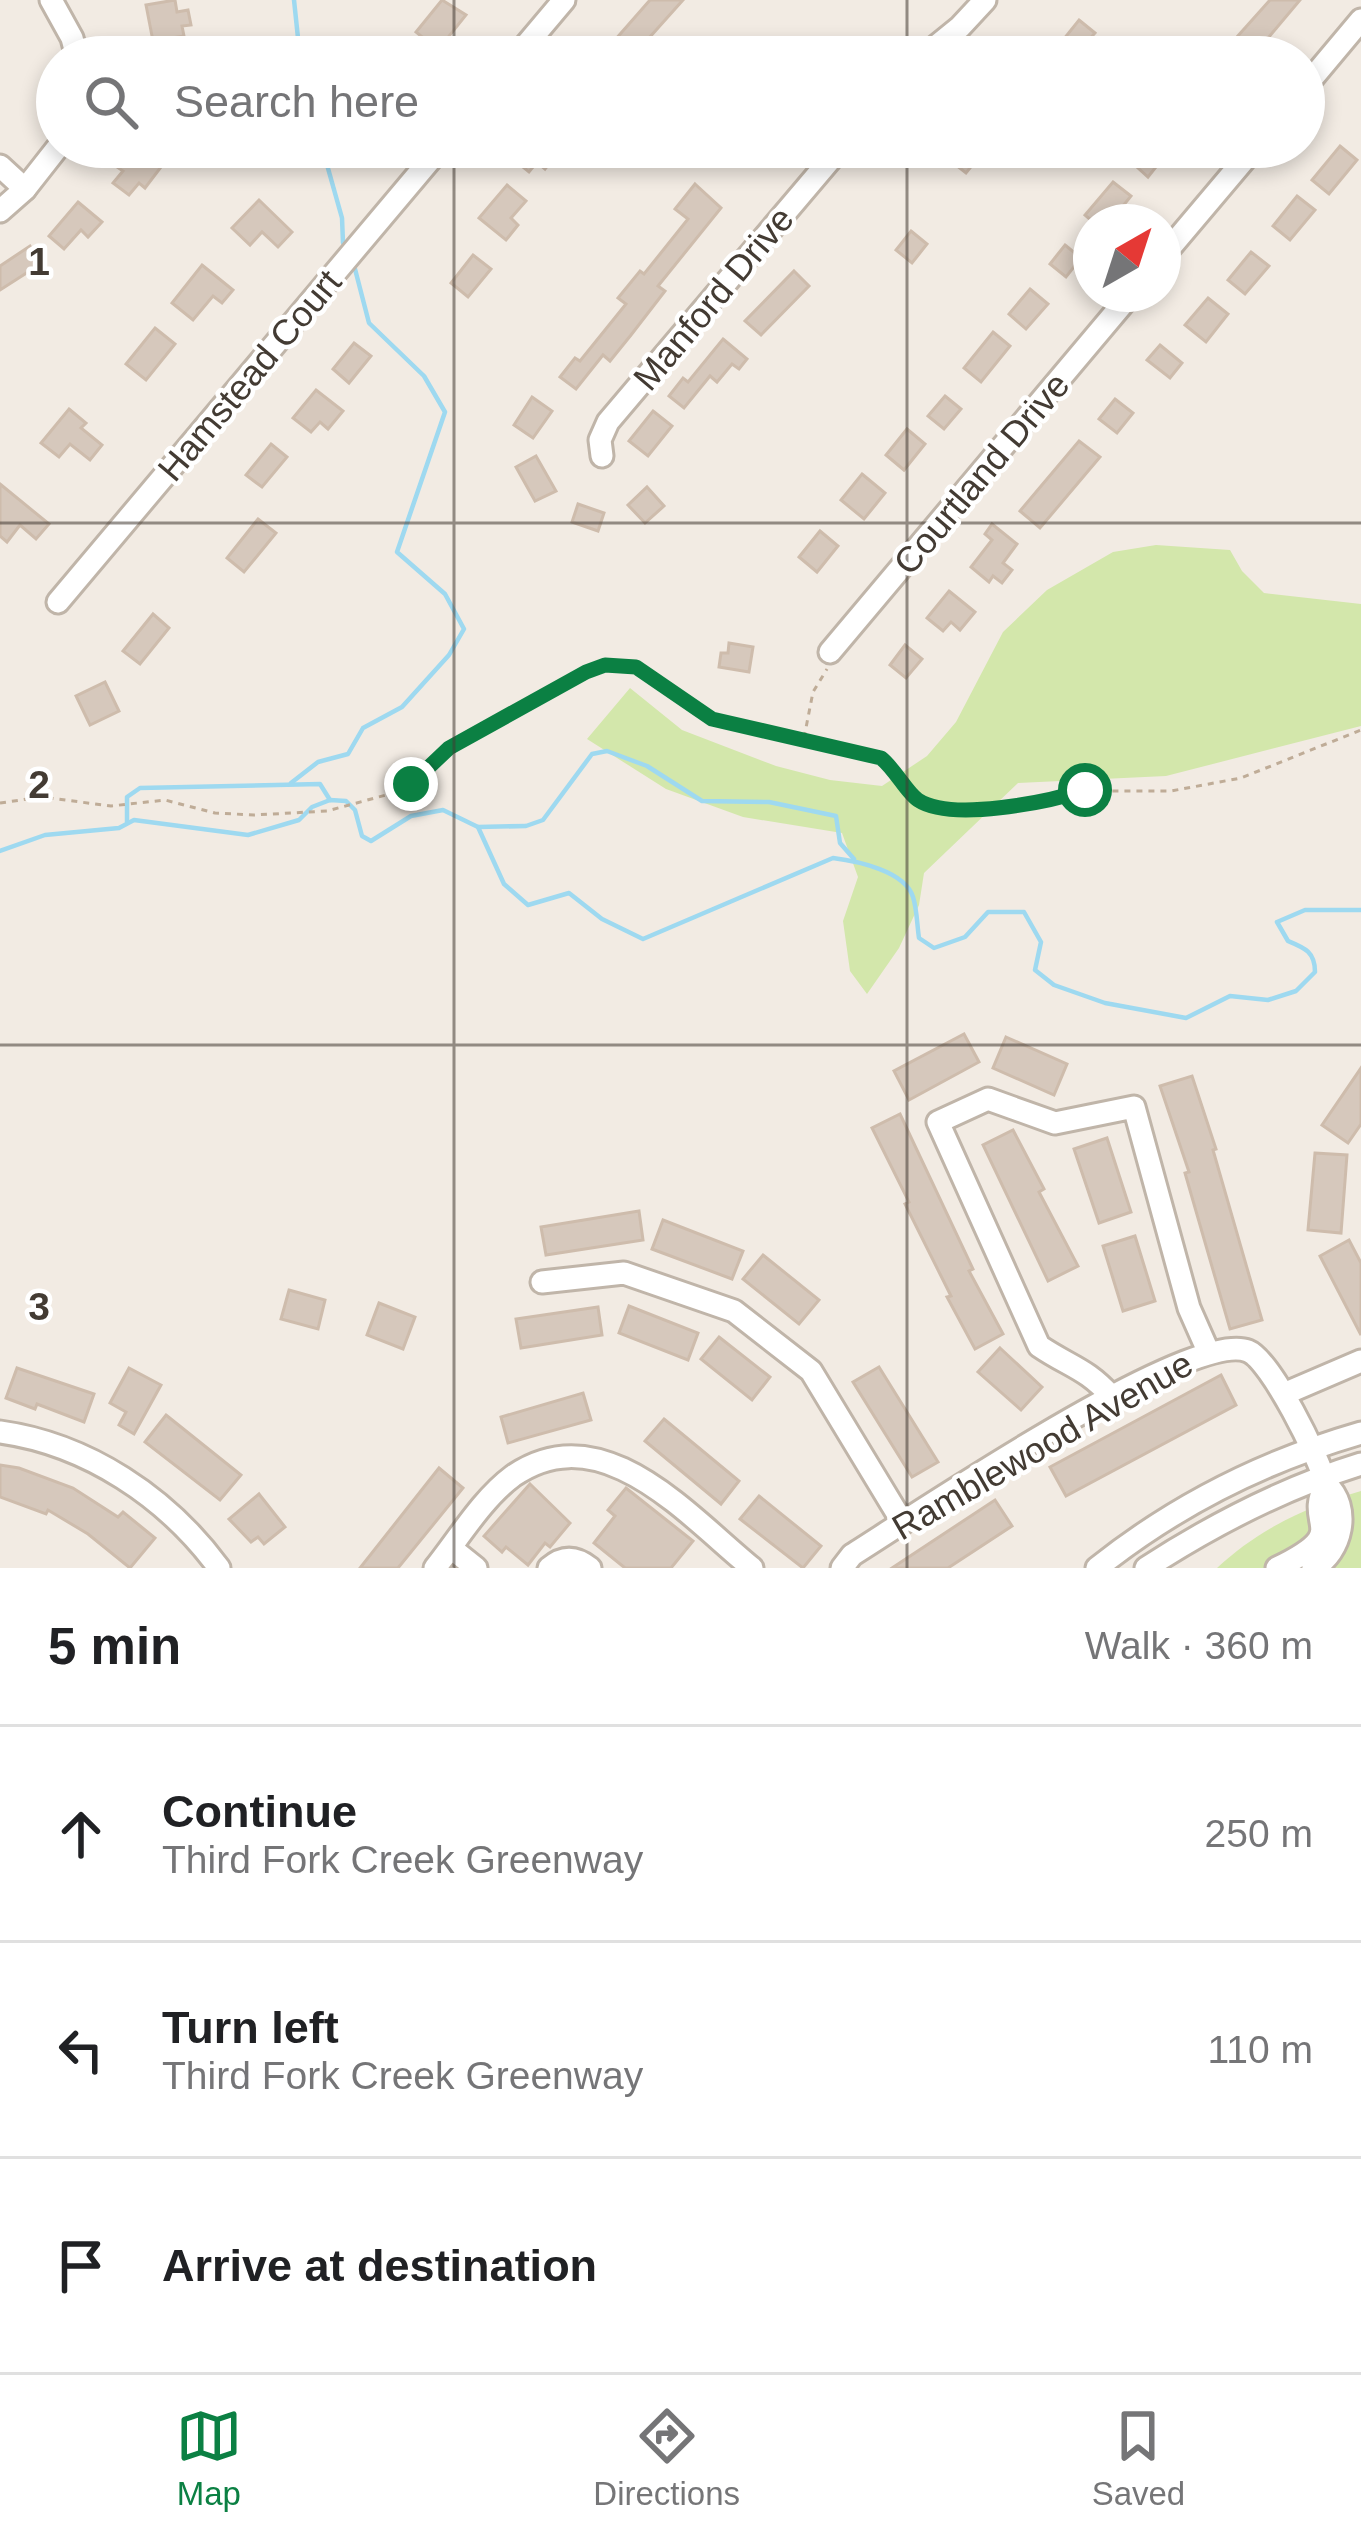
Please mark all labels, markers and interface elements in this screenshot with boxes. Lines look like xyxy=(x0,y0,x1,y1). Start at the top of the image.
search box xyxy=(36,36,1325,168)
icon: search xyxy=(78,69,144,135)
text: Search here xyxy=(174,76,419,127)
street label: Manford Drive xyxy=(625,199,802,398)
north arrow xyxy=(1073,204,1181,312)
text: 1 xyxy=(28,240,50,283)
street label: Hamstead Court xyxy=(149,262,349,489)
street label: Courtland Drive xyxy=(885,364,1077,582)
route end xyxy=(384,757,438,811)
text: 2 xyxy=(28,763,50,806)
route start xyxy=(1058,763,1112,817)
text: 3 xyxy=(28,1285,50,1328)
street label: Ramblewood Avenue xyxy=(885,1343,1200,1548)
text: 5 min xyxy=(48,1618,181,1675)
text: Walk · 360 m xyxy=(1085,1624,1313,1667)
text: Continue xyxy=(162,1786,357,1837)
icon: ahead xyxy=(48,1801,114,1867)
text: 250 m xyxy=(1205,1812,1313,1855)
text: Third Fork Creek Greenway xyxy=(162,1838,643,1881)
text: Turn left xyxy=(162,2002,339,2053)
icon: left xyxy=(48,2017,114,2083)
text: 110 m xyxy=(1208,2028,1313,2071)
text: Third Fork Creek Greenway xyxy=(162,2054,643,2097)
icon: arrive xyxy=(48,2233,114,2299)
text: Arrive at destination xyxy=(162,2240,597,2291)
tab: Map xyxy=(176,2403,242,2513)
tab: Directions xyxy=(593,2403,740,2513)
tab: Saved xyxy=(1092,2403,1185,2513)

